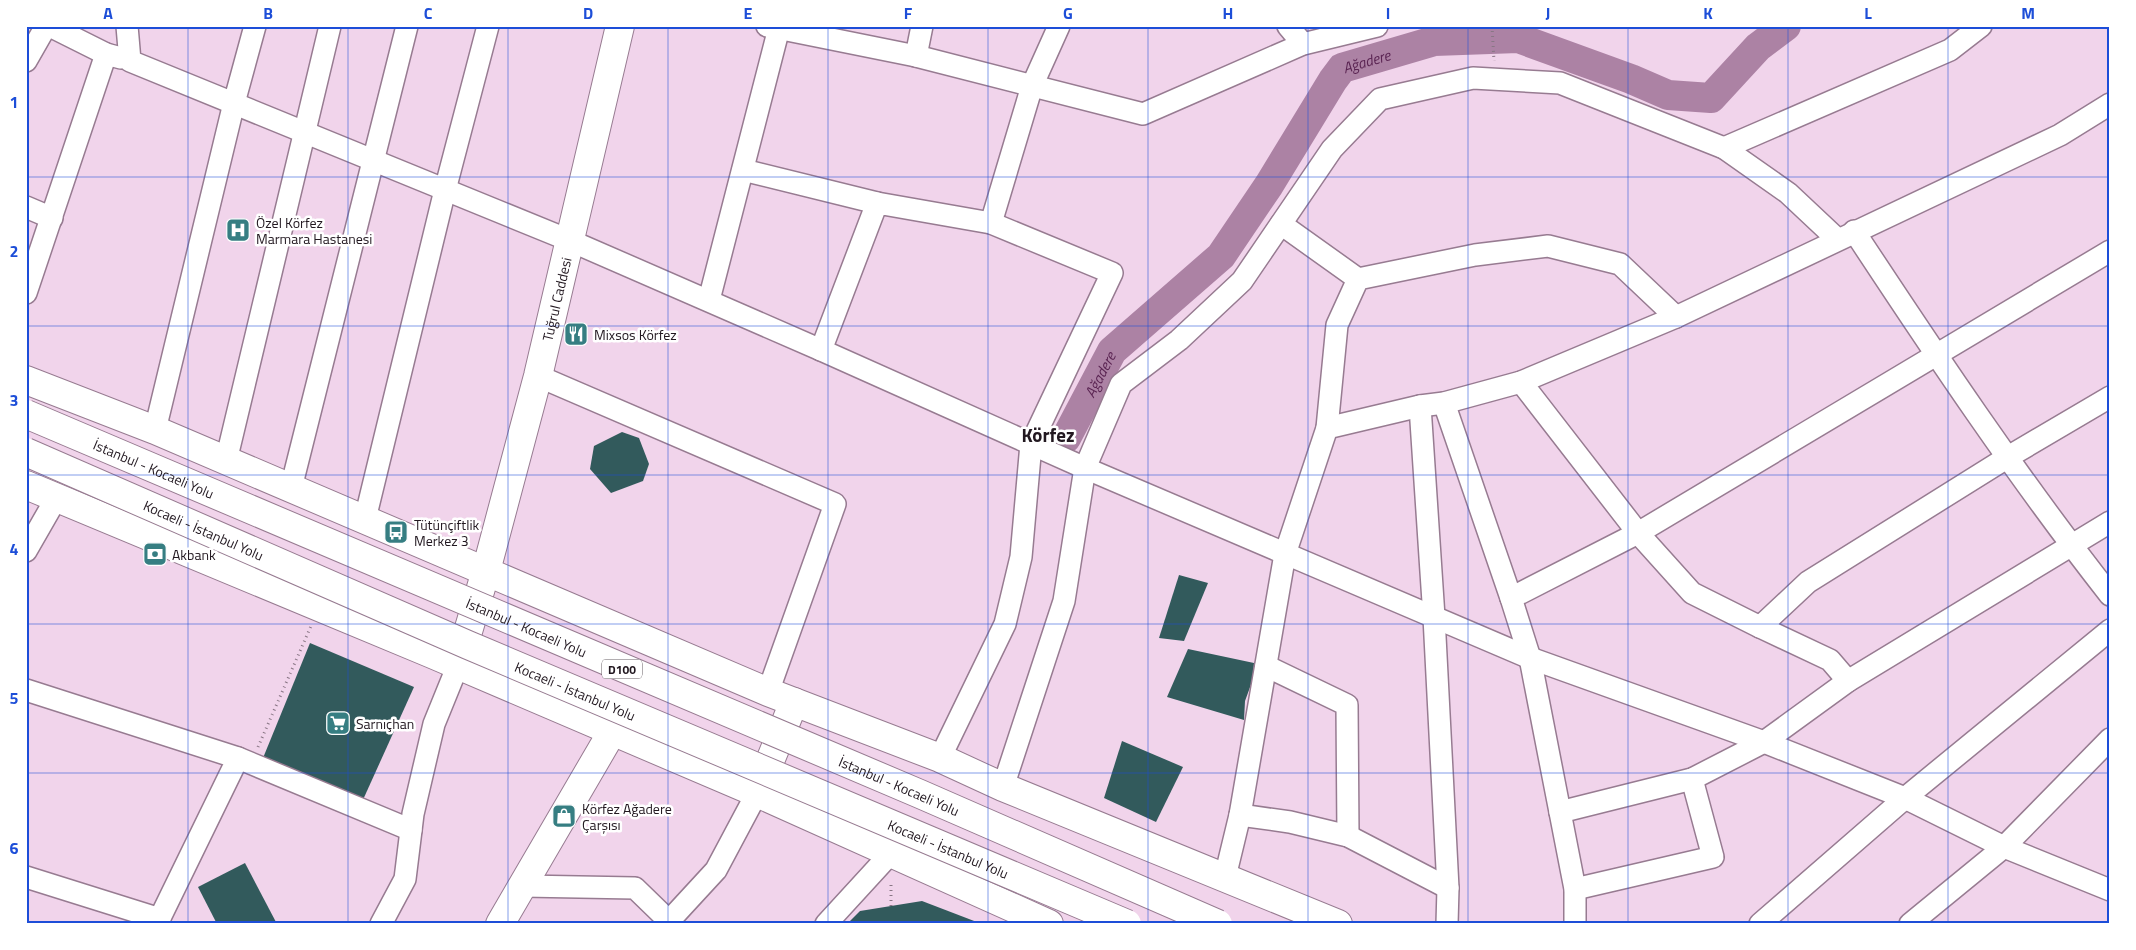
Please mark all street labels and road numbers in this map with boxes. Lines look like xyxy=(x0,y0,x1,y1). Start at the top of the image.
street label: Tuğrul Caddesi xyxy=(536,255,576,343)
street label: İstanbul - Kocaeli Yolu xyxy=(90,433,217,503)
street label: Kocaeli - İstanbul Yolu xyxy=(140,494,267,565)
street label: İstanbul - Kocaeli Yolu xyxy=(463,592,590,662)
street label: Kocaeli - İstanbul Yolu xyxy=(512,656,639,725)
road number: D100 xyxy=(602,660,642,679)
street label: İstanbul - Kocaeli Yolu xyxy=(836,750,963,821)
street label: Kocaeli - İstanbul Yolu xyxy=(885,814,1012,883)

